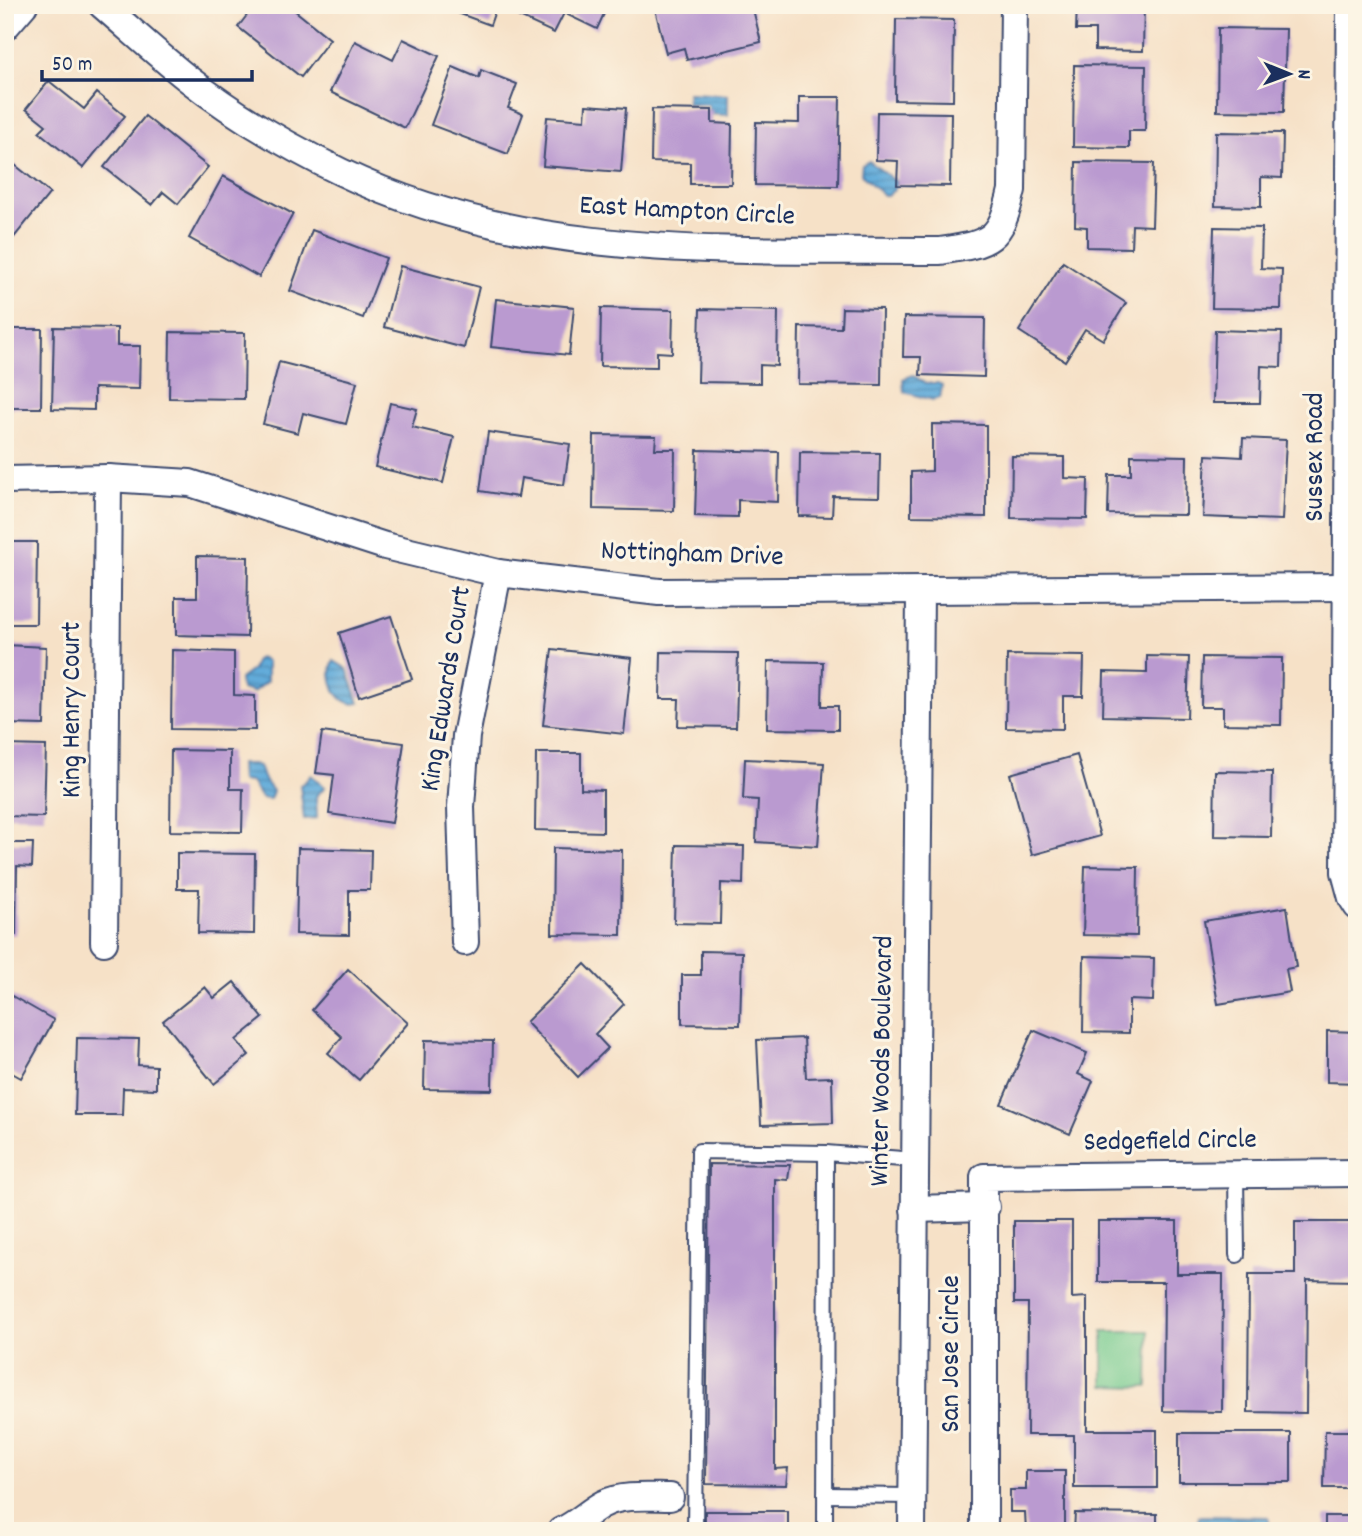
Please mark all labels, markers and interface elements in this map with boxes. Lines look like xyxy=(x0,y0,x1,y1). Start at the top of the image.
scale bar xyxy=(42,38,252,82)
north arrow xyxy=(1254,38,1324,108)
text: 50 m xyxy=(52,51,92,81)
text: N xyxy=(1289,69,1316,79)
street label: East Hampton Circle xyxy=(578,187,796,239)
street label: Sussex Road xyxy=(1297,392,1337,522)
street label: Nottingham Drive xyxy=(600,533,784,579)
street label: King Edwards Court xyxy=(412,583,484,795)
street label: King Henry Court xyxy=(54,622,94,798)
street label: Winter Woods Boulevard xyxy=(862,935,906,1187)
street label: Sedgefield Circle xyxy=(1083,1121,1257,1165)
street label: San Jose Circle xyxy=(933,1275,973,1433)

